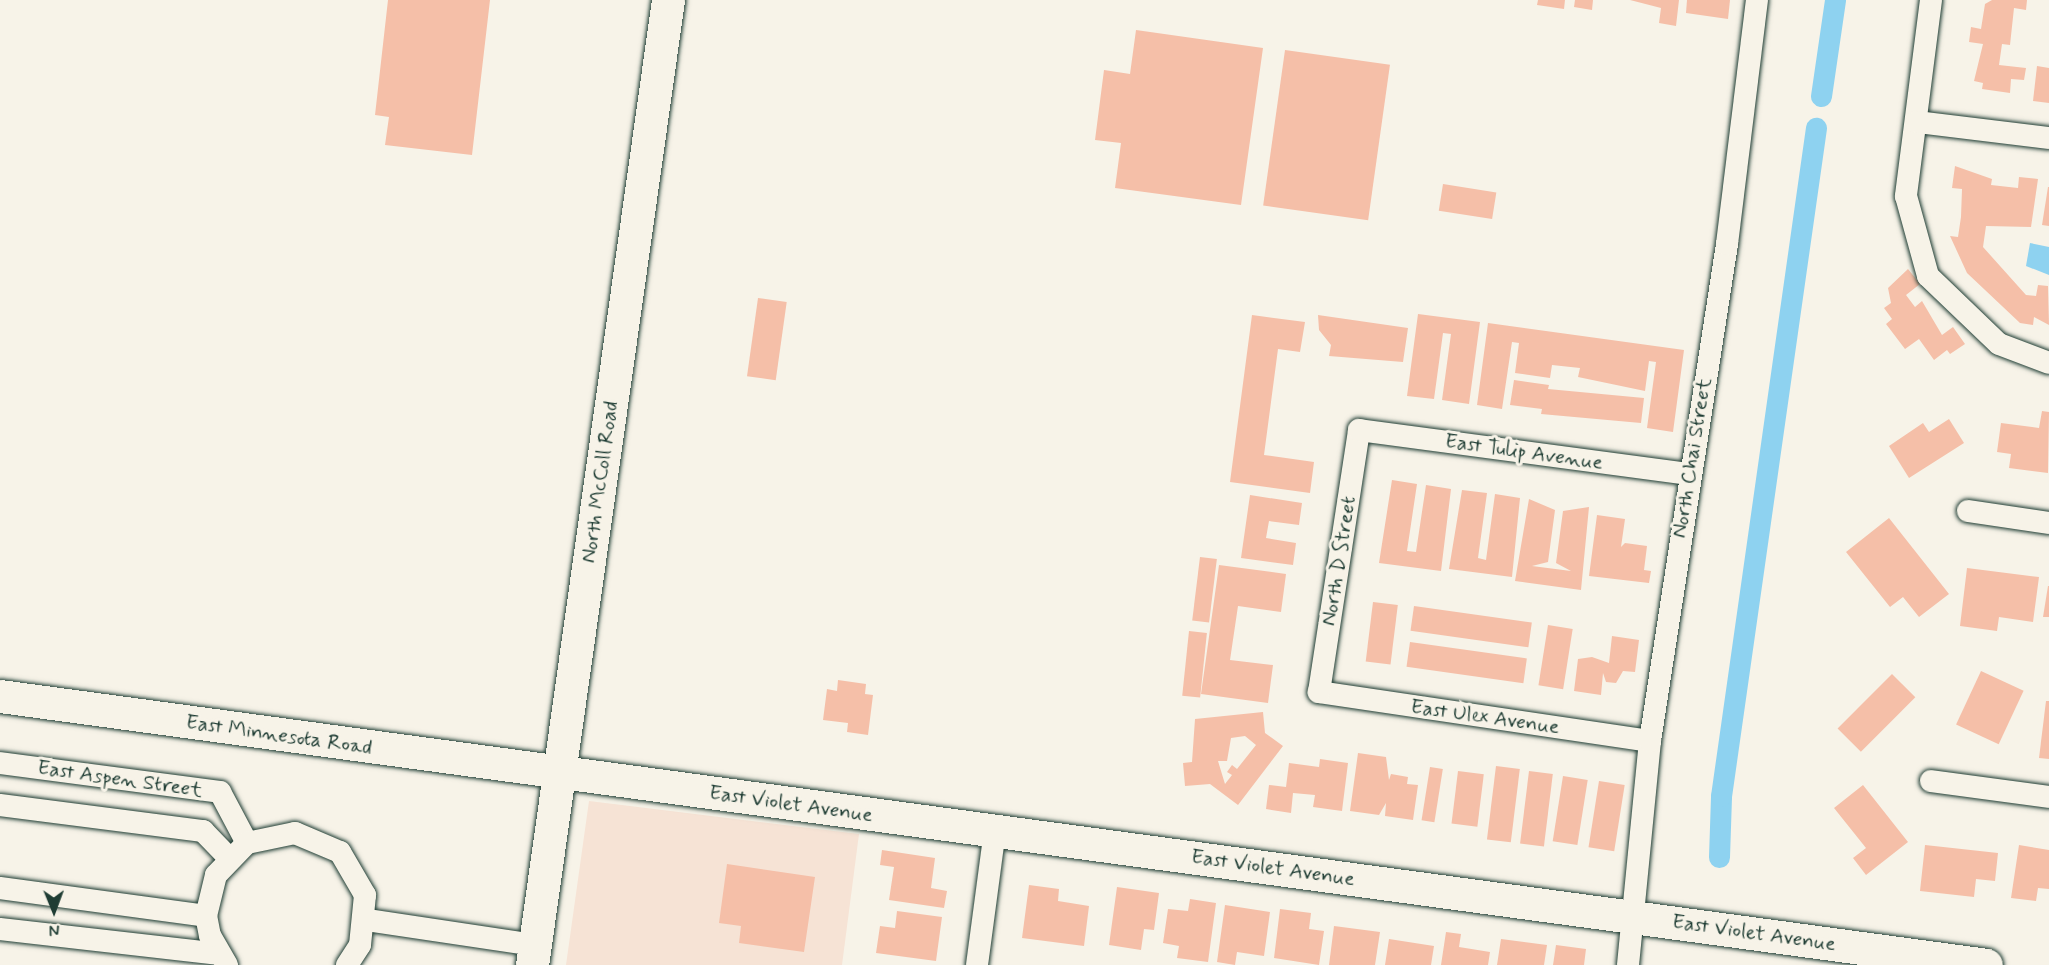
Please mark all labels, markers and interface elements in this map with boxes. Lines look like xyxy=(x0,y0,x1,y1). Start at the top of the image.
street label: North Chai Street xyxy=(1667,376,1717,540)
street label: North McColl Road xyxy=(576,400,624,564)
street label: East Tulip Avenue xyxy=(1446,429,1602,475)
street label: North D Street xyxy=(1316,493,1362,629)
street label: East Ulex Avenue xyxy=(1409,694,1561,740)
street label: East Minnesota Road xyxy=(186,710,372,760)
street label: East Aspen Street xyxy=(36,755,204,803)
street label: East Violet Avenue xyxy=(707,780,875,828)
street label: East Violet Avenue xyxy=(1189,844,1357,892)
north arrow xyxy=(24,881,84,941)
street label: East Violet Avenue xyxy=(1670,909,1838,957)
text: N xyxy=(49,919,60,940)

